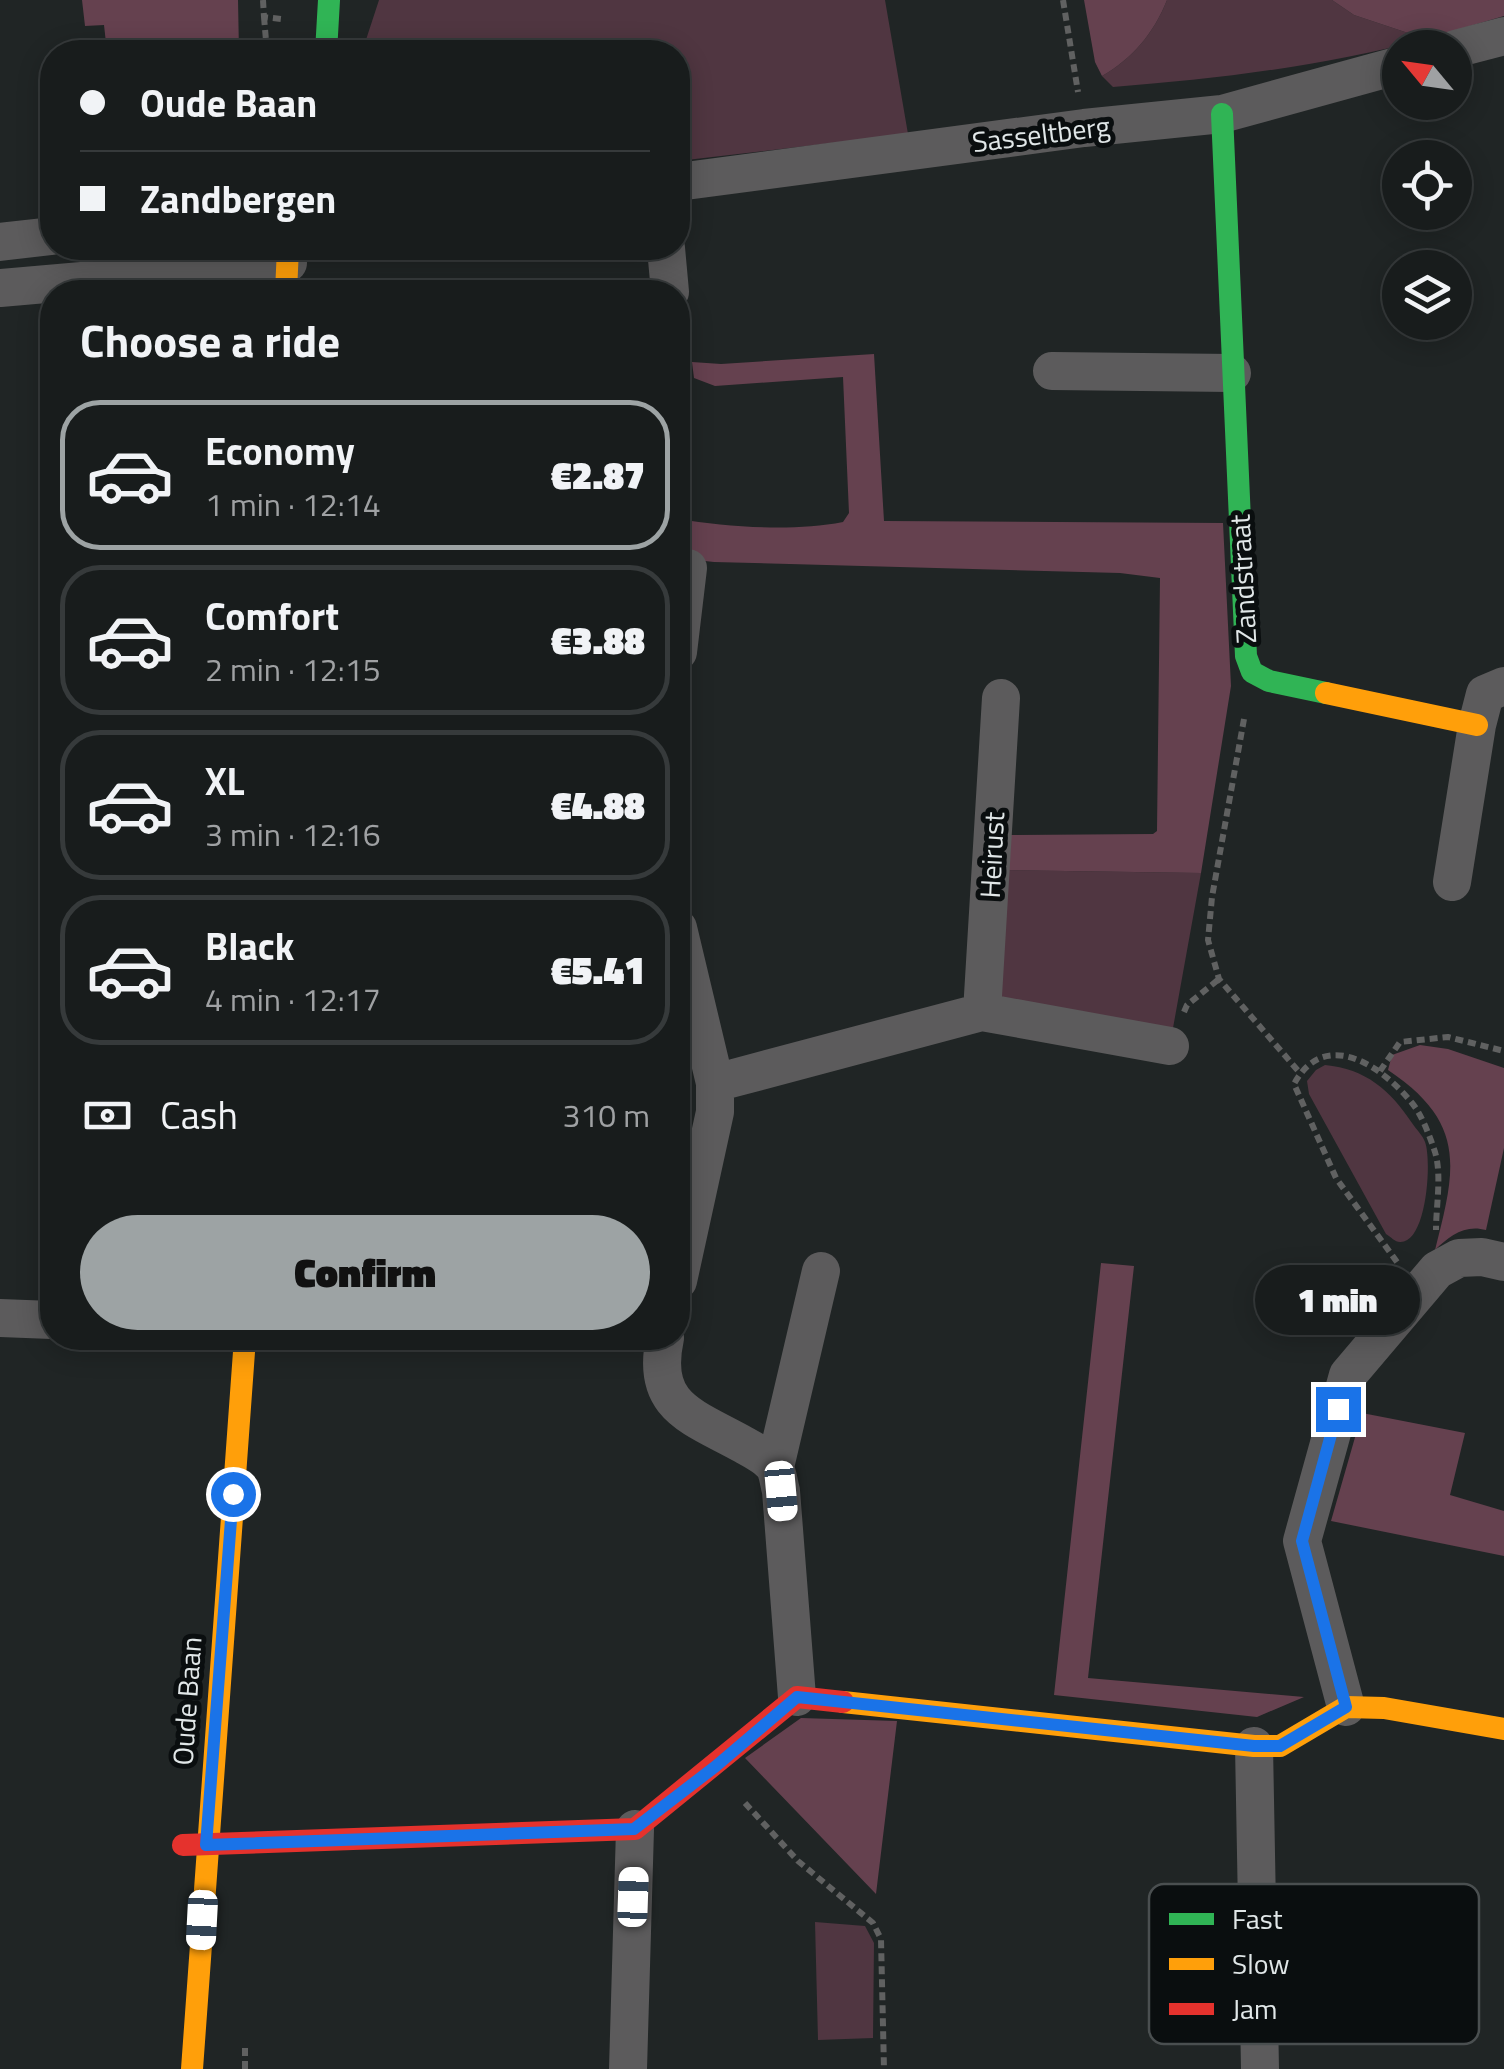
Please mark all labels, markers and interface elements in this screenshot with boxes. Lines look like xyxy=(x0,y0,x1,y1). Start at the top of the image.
north arrow xyxy=(1382,30,1472,120)
map controls xyxy=(1382,30,1472,340)
text: Oude Baan xyxy=(140,74,317,132)
street label: Sasseltberg xyxy=(970,104,1112,163)
button: locate xyxy=(1382,140,1472,230)
text: Zandbergen xyxy=(140,170,336,228)
button: layers xyxy=(1382,250,1472,340)
text: Choose a ride xyxy=(80,306,340,374)
text: Economy xyxy=(205,422,355,480)
icon: car xyxy=(85,430,175,520)
text: €2.87 xyxy=(551,446,645,504)
text: 1 min · 12:14 xyxy=(205,480,381,528)
street label: Zandstraat xyxy=(1218,513,1267,645)
text: Comfort xyxy=(205,587,339,645)
icon: car xyxy=(85,595,175,685)
text: €3.88 xyxy=(551,611,645,669)
text: 2 min · 12:15 xyxy=(205,645,381,693)
text: XL xyxy=(205,752,245,810)
icon: car xyxy=(85,760,175,850)
text: €4.88 xyxy=(551,776,645,834)
text: 3 min · 12:16 xyxy=(205,810,381,858)
street label: Heirust xyxy=(968,811,1015,899)
text: Black xyxy=(205,917,294,975)
icon: car xyxy=(85,925,175,1015)
text: €5.41 xyxy=(551,941,645,999)
text: 4 min · 12:17 xyxy=(205,975,381,1023)
text: Cash xyxy=(160,1086,238,1144)
icon: cash xyxy=(80,1088,135,1143)
text: 310 m xyxy=(562,1091,650,1139)
button: Confirm xyxy=(80,1215,650,1330)
callout: 1 min xyxy=(1256,1264,1420,1334)
text: 1 min xyxy=(1298,1276,1377,1324)
route end xyxy=(1316,1387,1361,1432)
car xyxy=(763,1460,799,1522)
route start xyxy=(211,1472,256,1517)
street label: Oude Baan xyxy=(161,1635,212,1767)
car xyxy=(617,1866,649,1928)
legend xyxy=(1149,1884,1479,2044)
car xyxy=(185,1889,219,1951)
text: Fast xyxy=(1232,1897,1283,1940)
text: Slow xyxy=(1232,1942,1290,1985)
text: Jam xyxy=(1232,1987,1278,2030)

